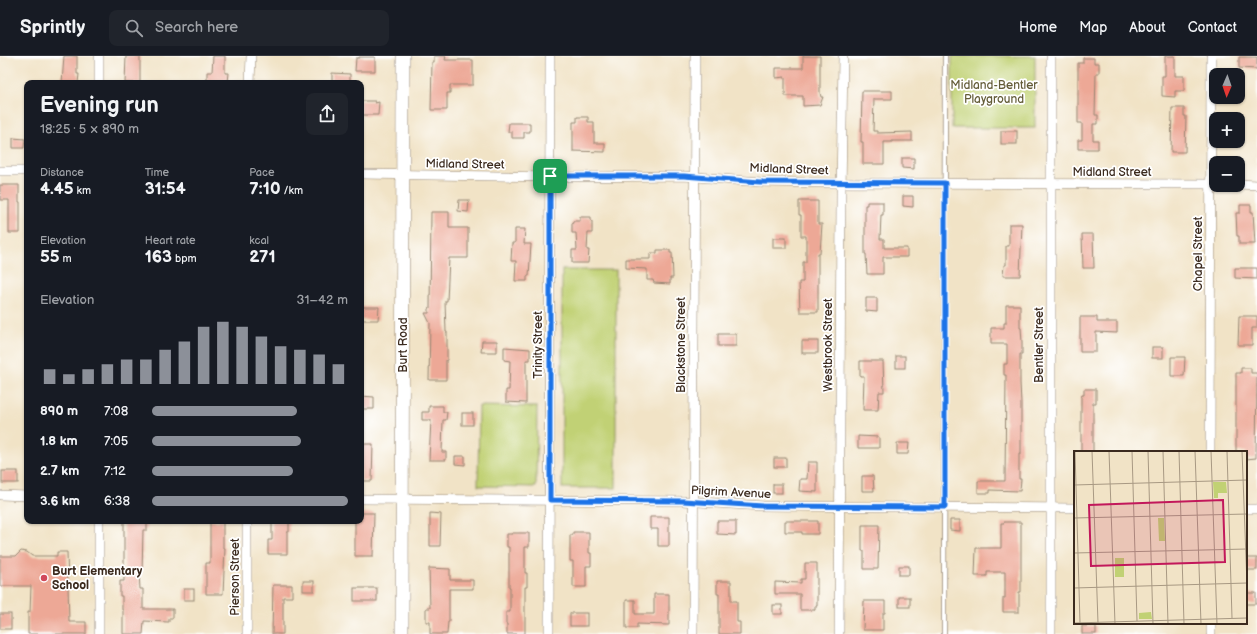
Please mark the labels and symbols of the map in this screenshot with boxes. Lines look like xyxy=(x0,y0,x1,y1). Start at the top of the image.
north arrow xyxy=(1209,68,1245,104)
park label: Midland-Bentler Playground xyxy=(950,78,1038,107)
street label: Midland Street xyxy=(425,156,505,173)
pin xyxy=(533,159,567,193)
street label: Midland Street xyxy=(749,161,829,178)
street label: Midland Street xyxy=(1072,165,1152,180)
street label: Chapel Street xyxy=(1191,216,1206,291)
street label: Blackstone Street xyxy=(674,297,689,393)
street label: Westbrook Street xyxy=(821,298,836,392)
street label: Bentler Street xyxy=(1032,307,1047,383)
street label: Trinity Street xyxy=(531,311,546,379)
street label: Burt Road xyxy=(396,317,411,373)
inset map xyxy=(1074,451,1247,624)
street label: Pilgrim Avenue xyxy=(690,483,772,502)
street label: Pierson Street xyxy=(228,538,243,616)
place label: Burt Elementary School xyxy=(52,564,143,593)
marker: Burt Elementary School xyxy=(39,573,49,583)

